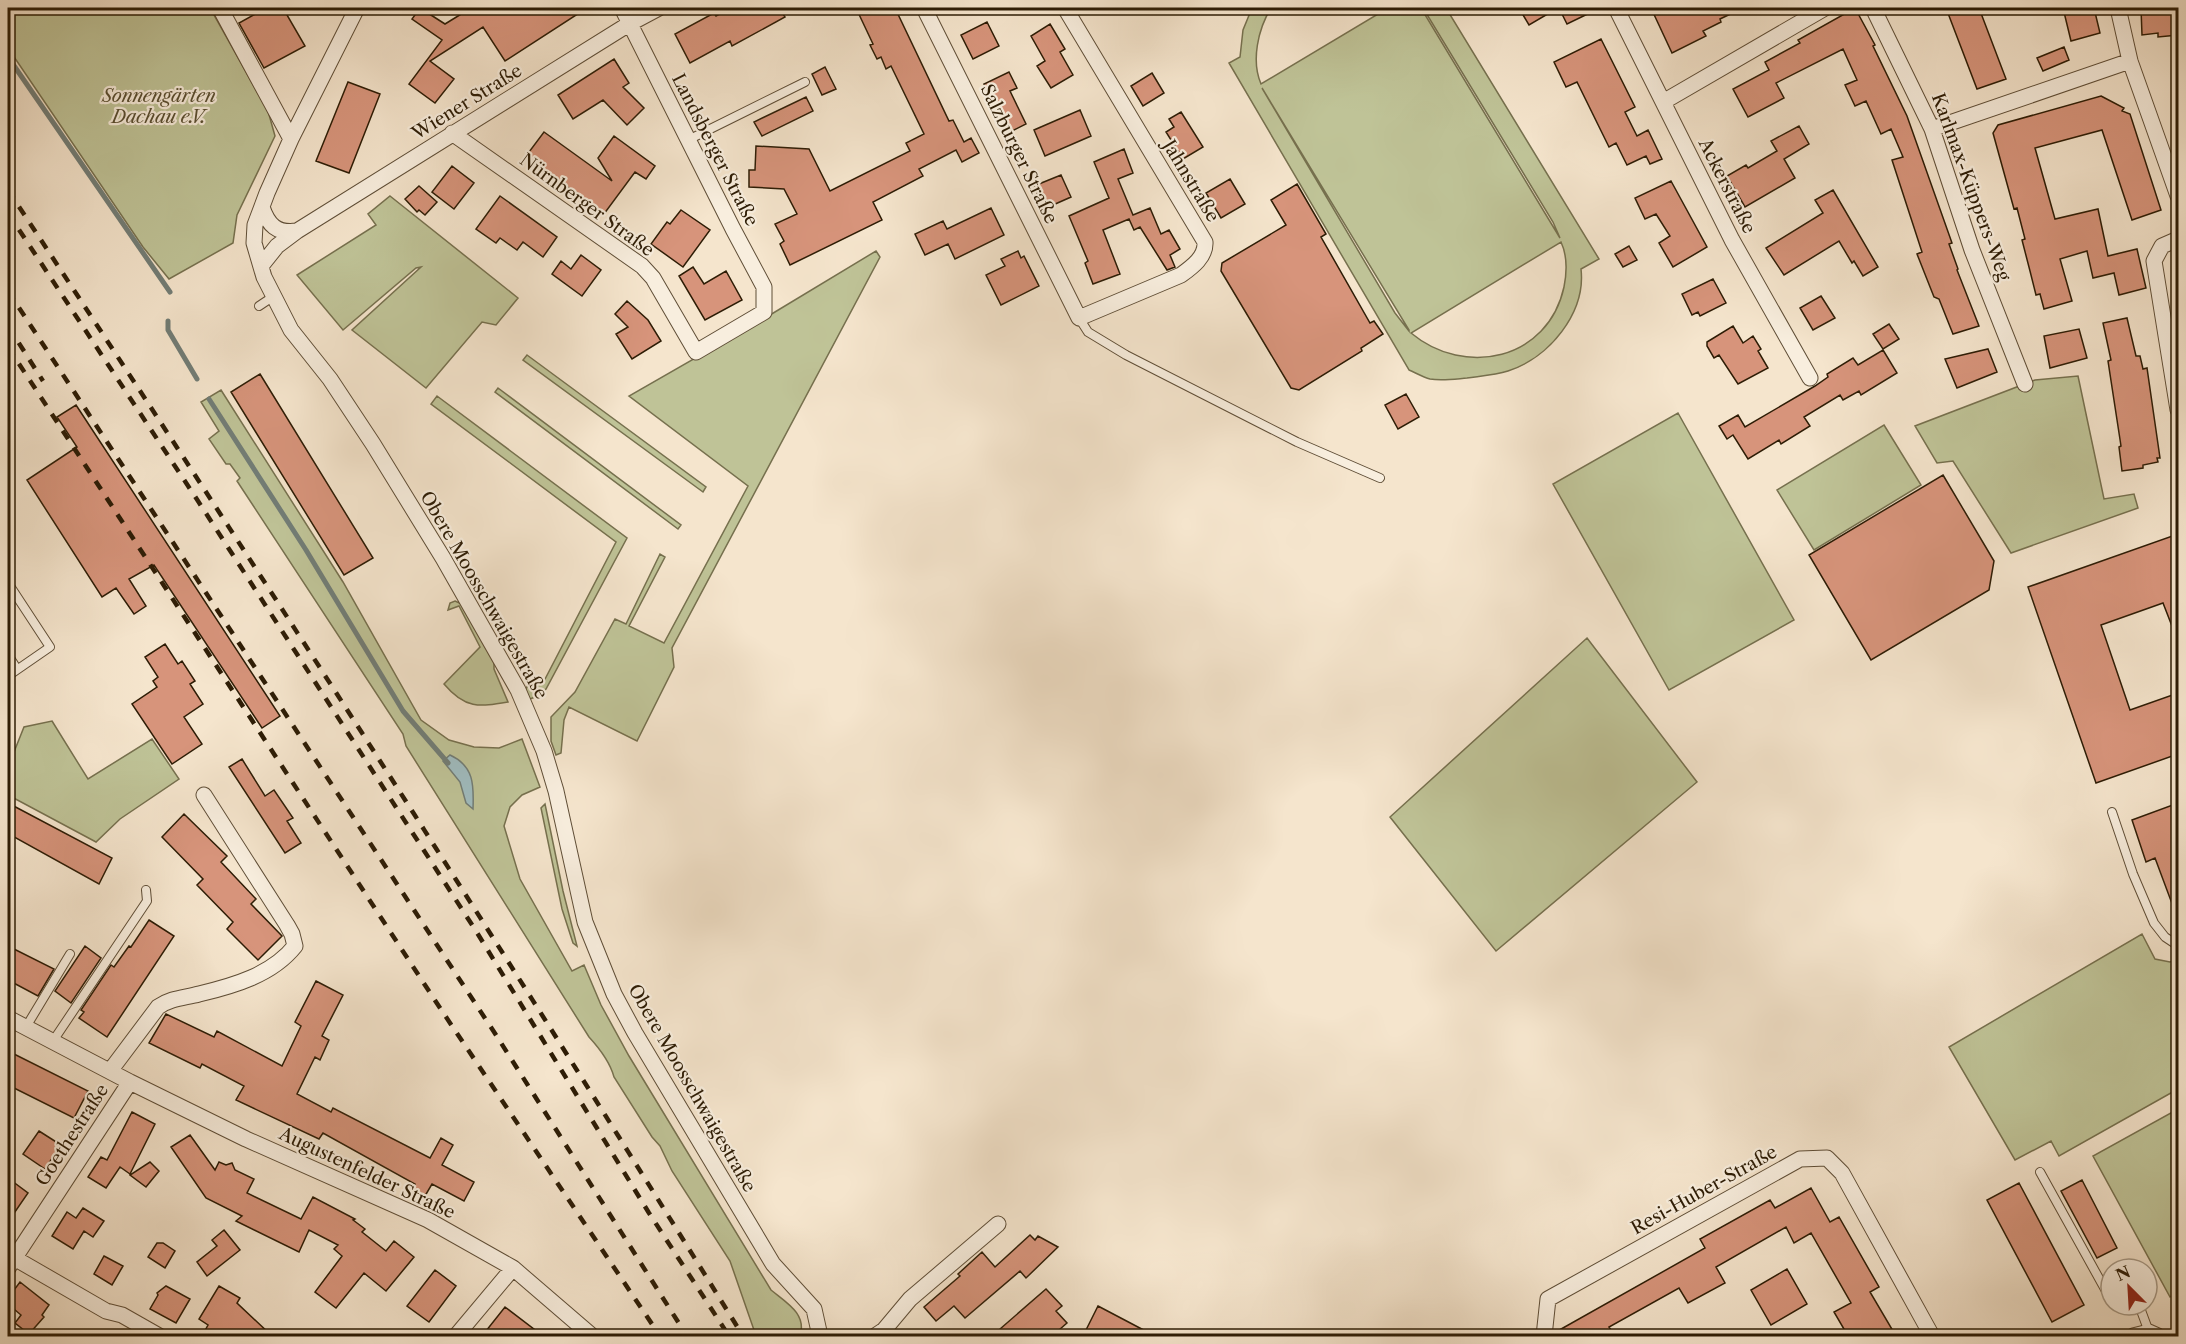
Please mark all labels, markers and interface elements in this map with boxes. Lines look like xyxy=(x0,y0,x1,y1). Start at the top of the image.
street label: Wiener Straße xyxy=(407,59,526,145)
street label: Landsberger Straße xyxy=(667,70,763,230)
street label: Salzburger Straße xyxy=(976,81,1062,227)
park label: Sonnengärten Dachau e.V. xyxy=(101,85,216,128)
street label: Karlmax-Küppers-Weg xyxy=(1927,90,2015,284)
street label: Jahnstraße xyxy=(1156,133,1224,226)
street label: Ackerstraße xyxy=(1693,134,1760,237)
street label: Nürnberger Straße xyxy=(515,149,659,261)
street label: Obere Moosschwaigestraße xyxy=(415,487,553,703)
street label: Obere Moosschwaigestraße xyxy=(623,980,761,1196)
street label: Goethestraße xyxy=(31,1080,113,1190)
street label: Augustenfelder Straße xyxy=(275,1122,458,1223)
street label: Resi-Huber-Straße xyxy=(1627,1141,1781,1239)
north arrow xyxy=(2099,1257,2159,1317)
text: N xyxy=(2112,1261,2133,1285)

